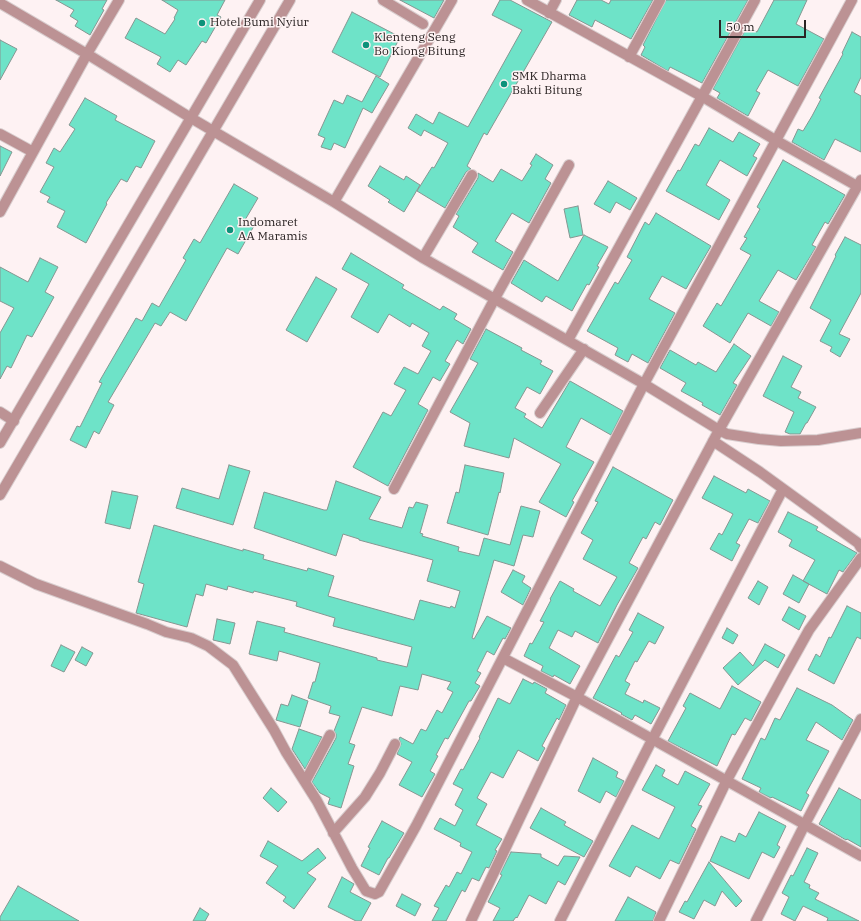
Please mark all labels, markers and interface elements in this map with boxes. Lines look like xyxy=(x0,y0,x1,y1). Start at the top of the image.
scale bar xyxy=(721,12,808,38)
place label: Hotel Bumi Nyiur xyxy=(210,16,309,30)
marker: Hotel Bumi Nyiur xyxy=(197,18,207,28)
text: 50 m xyxy=(726,19,755,34)
place label: Klenteng Seng Bo Kiong Bitung xyxy=(374,31,465,59)
marker: Klenteng Seng Bo Kiong Bitung xyxy=(361,40,371,50)
place label: SMK Dharma Bakti Bitung xyxy=(512,70,587,98)
marker: SMK Dharma Bakti Bitung xyxy=(499,79,509,89)
place label: Indomaret AA Maramis xyxy=(238,216,307,244)
marker: Indomaret AA Maramis xyxy=(225,225,235,235)

